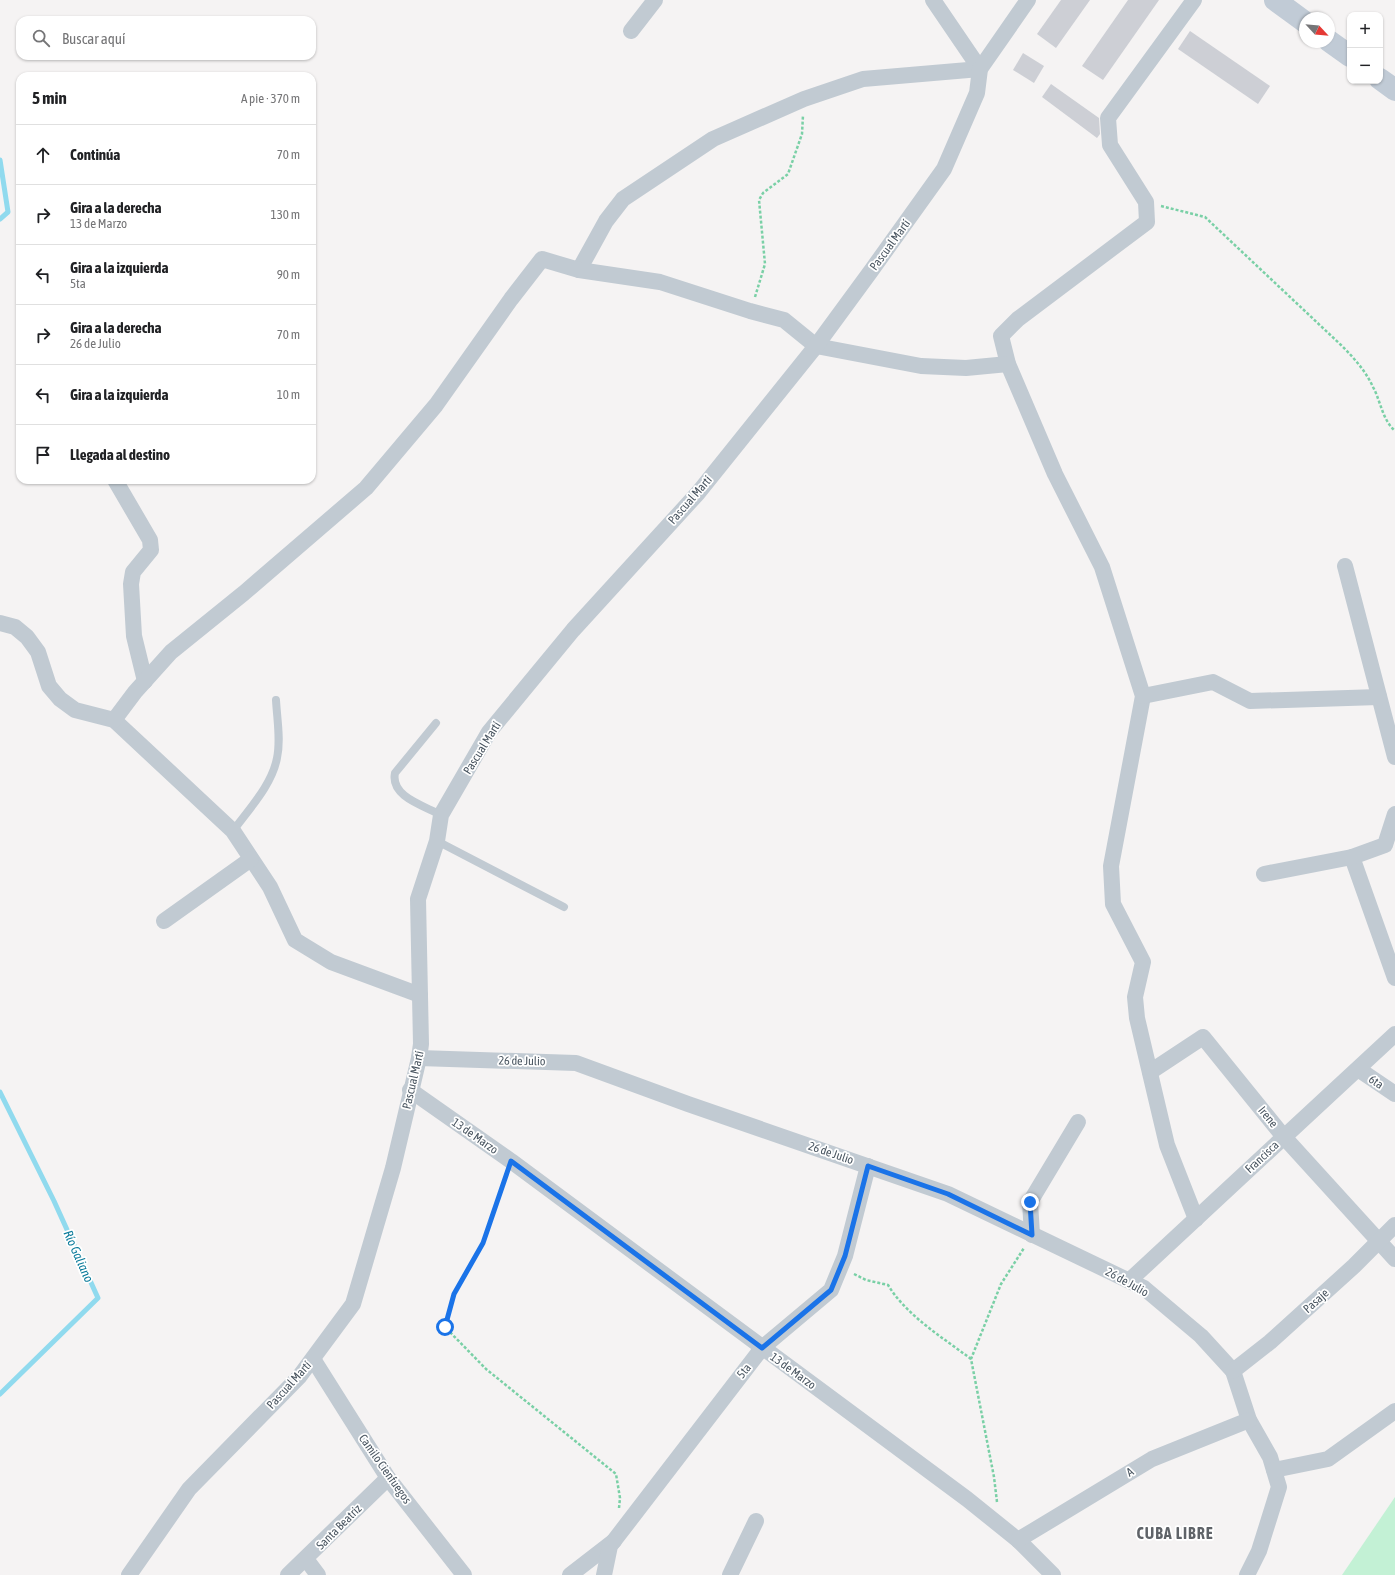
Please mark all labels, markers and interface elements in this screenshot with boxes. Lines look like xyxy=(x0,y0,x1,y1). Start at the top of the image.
north arrow xyxy=(1299,12,1335,48)
map controls xyxy=(1347,12,1383,84)
button: + xyxy=(1347,12,1383,48)
search box xyxy=(16,16,316,60)
icon: search xyxy=(30,27,52,49)
text: Buscar aquí xyxy=(62,30,125,47)
button: − xyxy=(1347,48,1383,84)
text: 5 min xyxy=(32,88,67,108)
text: A pie · 370 m xyxy=(241,91,300,106)
icon: ahead xyxy=(32,144,54,166)
text: Continúa xyxy=(70,146,120,163)
text: 70 m xyxy=(277,147,300,162)
text: Gira a la derecha xyxy=(70,199,161,216)
icon: right xyxy=(32,204,54,226)
text: 130 m xyxy=(271,207,300,222)
text: 13 de Marzo xyxy=(70,216,127,231)
street label: Pascual Martí xyxy=(867,217,913,273)
text: Gira a la izquierda xyxy=(70,259,168,276)
icon: left xyxy=(32,264,54,286)
text: 90 m xyxy=(277,267,300,282)
text: 5ta xyxy=(70,276,86,291)
text: Gira a la derecha xyxy=(70,319,161,336)
icon: right xyxy=(32,324,54,346)
text: 70 m xyxy=(277,327,300,342)
text: 26 de Julio xyxy=(70,336,121,351)
icon: left xyxy=(32,384,54,406)
text: Gira a la izquierda xyxy=(70,386,168,403)
text: 10 m xyxy=(277,387,300,402)
icon: arrive xyxy=(32,444,54,466)
text: Llegada al destino xyxy=(70,446,170,463)
street label: Pascual Martí xyxy=(665,473,715,527)
street label: Pascual Martí xyxy=(460,719,504,777)
street label: Pascual Martí xyxy=(400,1049,427,1110)
street label: 26 de Julio xyxy=(498,1054,546,1068)
street label: 6ta xyxy=(1366,1072,1386,1092)
street label: Irene xyxy=(1255,1104,1281,1130)
street label: 13 de Marzo xyxy=(449,1115,501,1157)
street label: Francisca xyxy=(1242,1138,1282,1176)
street label: 26 de Julio xyxy=(807,1139,856,1167)
route end xyxy=(1021,1193,1039,1211)
water label: Río Galiano xyxy=(60,1228,97,1284)
street label: 26 de Julio xyxy=(1103,1265,1151,1300)
street label: Pasaje xyxy=(1300,1286,1332,1316)
route start xyxy=(436,1318,454,1336)
street label: 13 de Marzo xyxy=(768,1350,819,1392)
street label: Pascual Martí xyxy=(264,1358,314,1412)
street label: 5ta xyxy=(734,1361,754,1381)
street label: Camilo Cienfuegos xyxy=(356,1432,414,1506)
street label: A xyxy=(1124,1464,1136,1480)
street label: Santa Beatriz xyxy=(314,1501,365,1552)
district label: CUBA LIBRE xyxy=(1137,1524,1213,1542)

